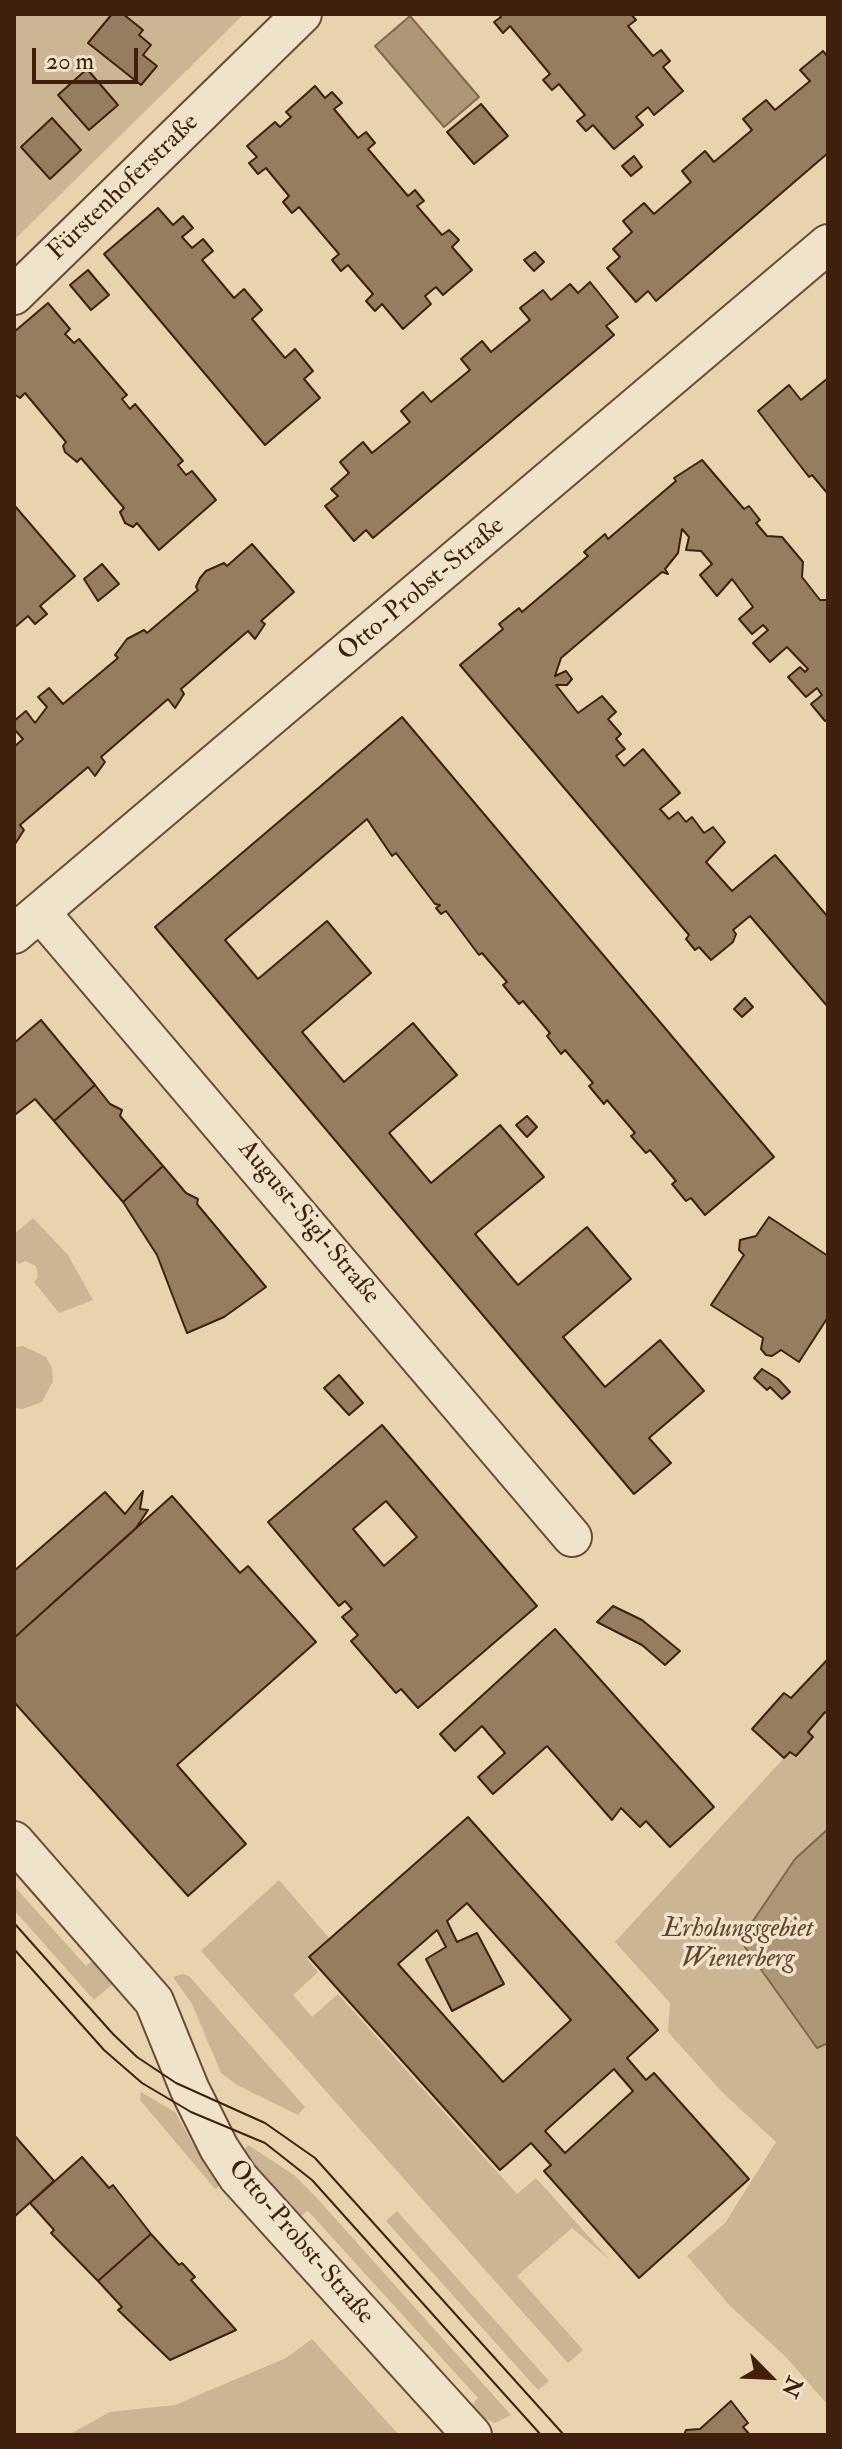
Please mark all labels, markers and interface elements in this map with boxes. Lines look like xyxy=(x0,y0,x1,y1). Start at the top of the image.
scale bar xyxy=(36,32,142,82)
text: 20 m xyxy=(46,46,94,77)
street label: Fürstenhoferstraße xyxy=(42,108,206,268)
street label: Otto-Probst-Straße xyxy=(332,511,512,669)
street label: August-Sigl-Straße xyxy=(230,1135,386,1311)
park label: Erholungsgebiet Wienerberg xyxy=(663,1914,813,1976)
street label: Otto-Probst-Straße xyxy=(220,2154,380,2332)
north arrow xyxy=(730,2337,810,2417)
text: N xyxy=(775,2372,809,2401)

